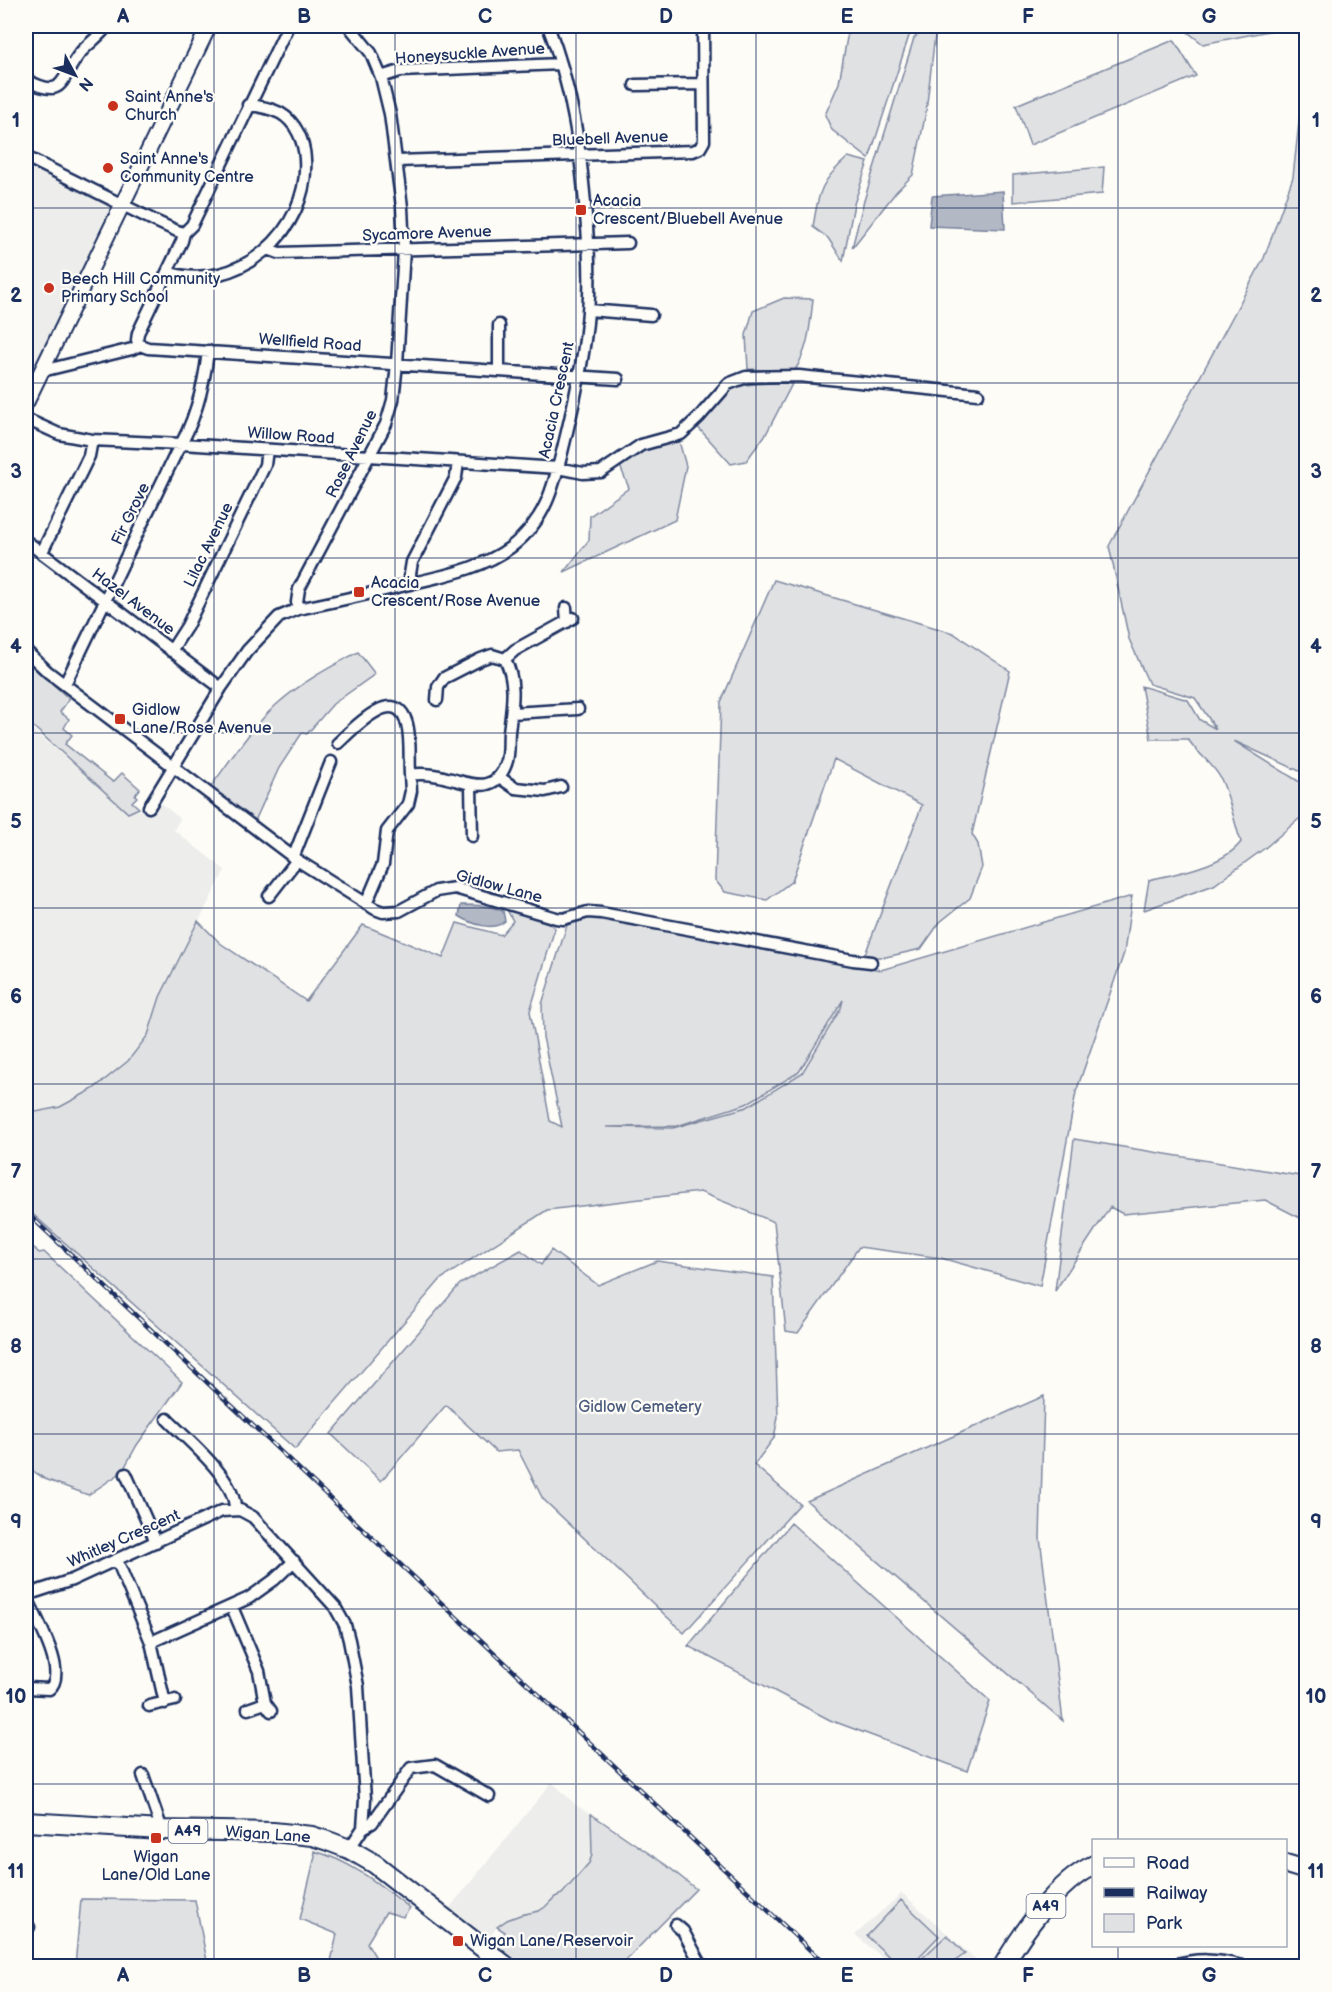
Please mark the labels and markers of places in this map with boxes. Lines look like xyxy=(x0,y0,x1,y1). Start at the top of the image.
place label: Saint Anne's Church xyxy=(125,88,214,125)
marker: Saint Anne's Church xyxy=(106,99,120,113)
place label: Saint Anne's Community Centre xyxy=(120,150,254,187)
marker: Saint Anne's Community Centre xyxy=(101,161,115,175)
place label: Acacia Crescent/Bluebell Avenue xyxy=(593,192,783,229)
marker: Acacia Crescent/Bluebell Avenue xyxy=(574,203,588,217)
place label: Beech Hill Community Primary School xyxy=(61,270,221,307)
marker: Beech Hill Community Primary School xyxy=(42,281,56,295)
place label: Acacia Crescent/Rose Avenue xyxy=(371,574,541,611)
marker: Acacia Crescent/Rose Avenue xyxy=(352,585,366,599)
place label: Gidlow Lane/Rose Avenue xyxy=(132,701,272,738)
marker: Gidlow Lane/Rose Avenue xyxy=(113,712,127,726)
marker: Wigan Lane/Old Lane xyxy=(149,1831,163,1845)
place label: Wigan Lane/Old Lane xyxy=(102,1848,211,1885)
place label: Wigan Lane/Reservoir xyxy=(470,1932,633,1951)
marker: Wigan Lane/Reservoir xyxy=(451,1934,465,1948)

